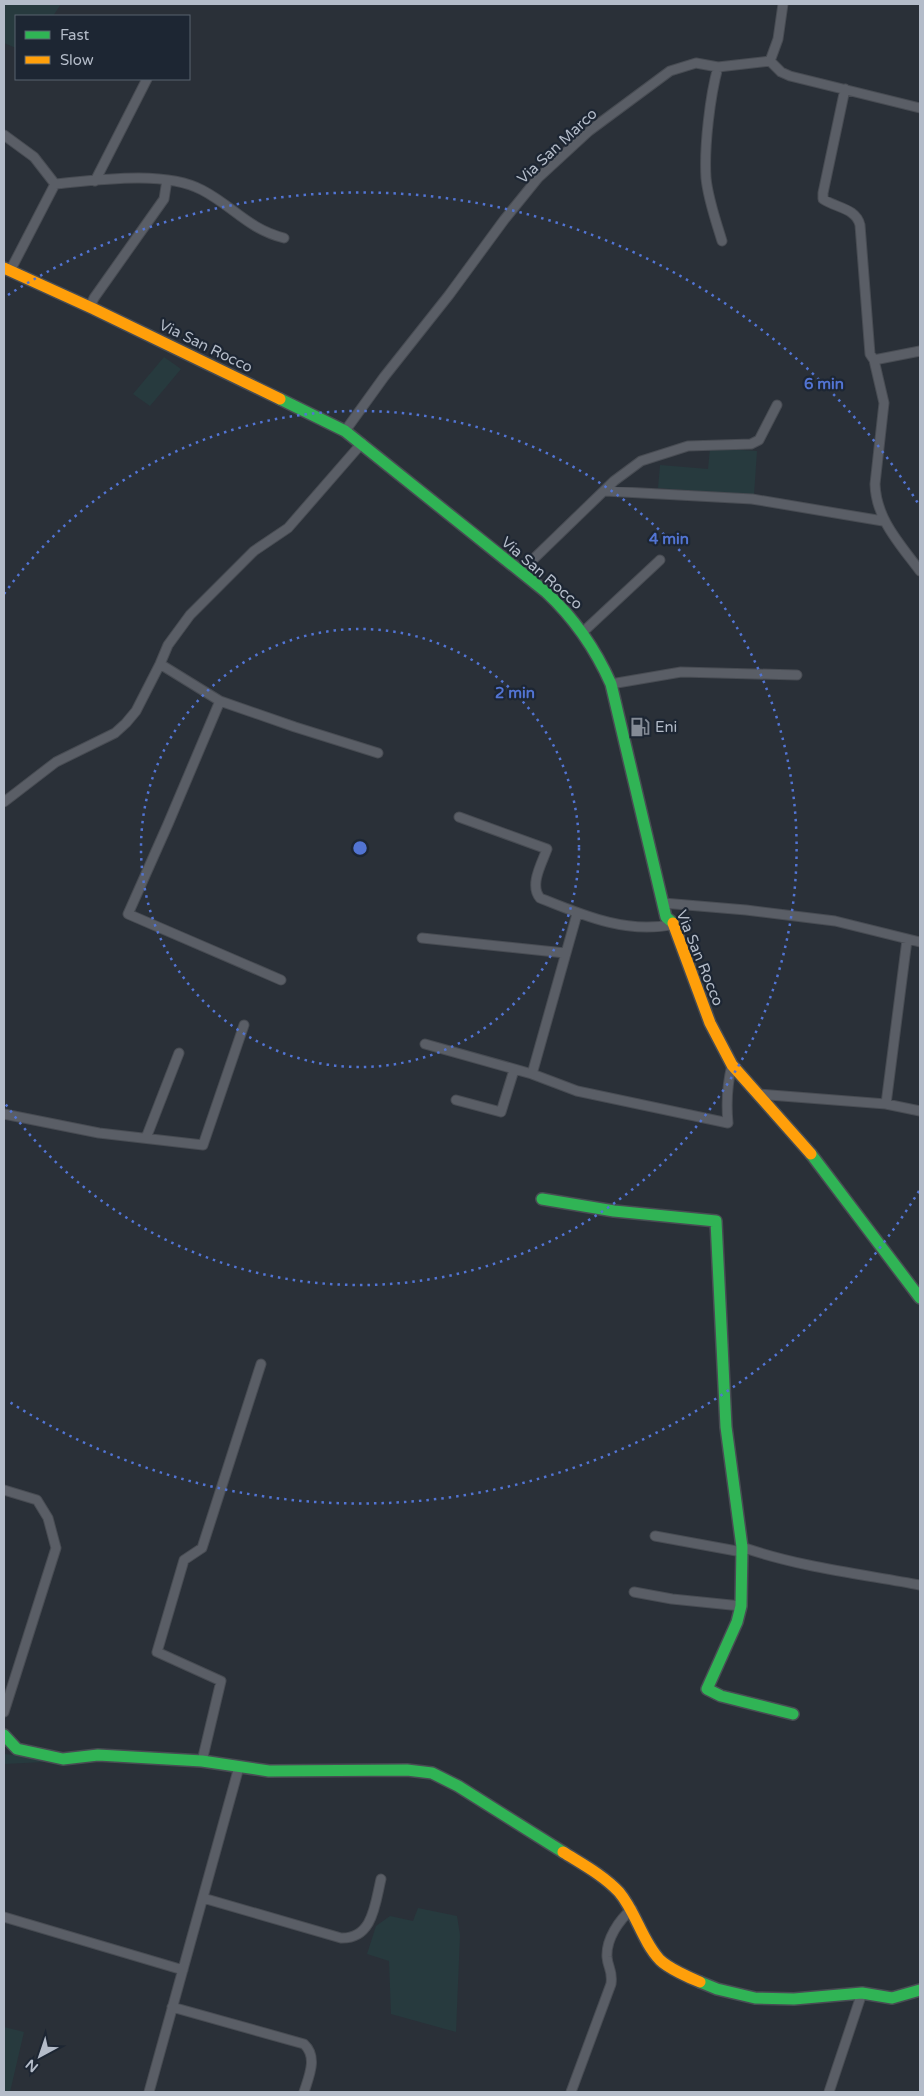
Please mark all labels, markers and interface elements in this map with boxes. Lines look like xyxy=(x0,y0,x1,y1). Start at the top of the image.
legend xyxy=(15,15,190,80)
text: Fast xyxy=(60,26,90,44)
text: Slow xyxy=(60,51,94,69)
street label: Via San Marco xyxy=(513,104,601,188)
street label: Via San Rocco xyxy=(156,316,256,376)
text: 6 min xyxy=(804,375,844,393)
text: 4 min xyxy=(649,530,689,548)
street label: Via San Rocco xyxy=(498,533,586,613)
text: 2 min xyxy=(495,684,535,702)
fuel station icon: Eni xyxy=(629,716,651,738)
place label: Eni xyxy=(655,718,677,736)
centre of rings xyxy=(351,839,369,857)
street label: Via San Rocco xyxy=(673,907,727,1009)
north arrow xyxy=(15,2031,65,2081)
text: N xyxy=(22,2055,42,2076)

